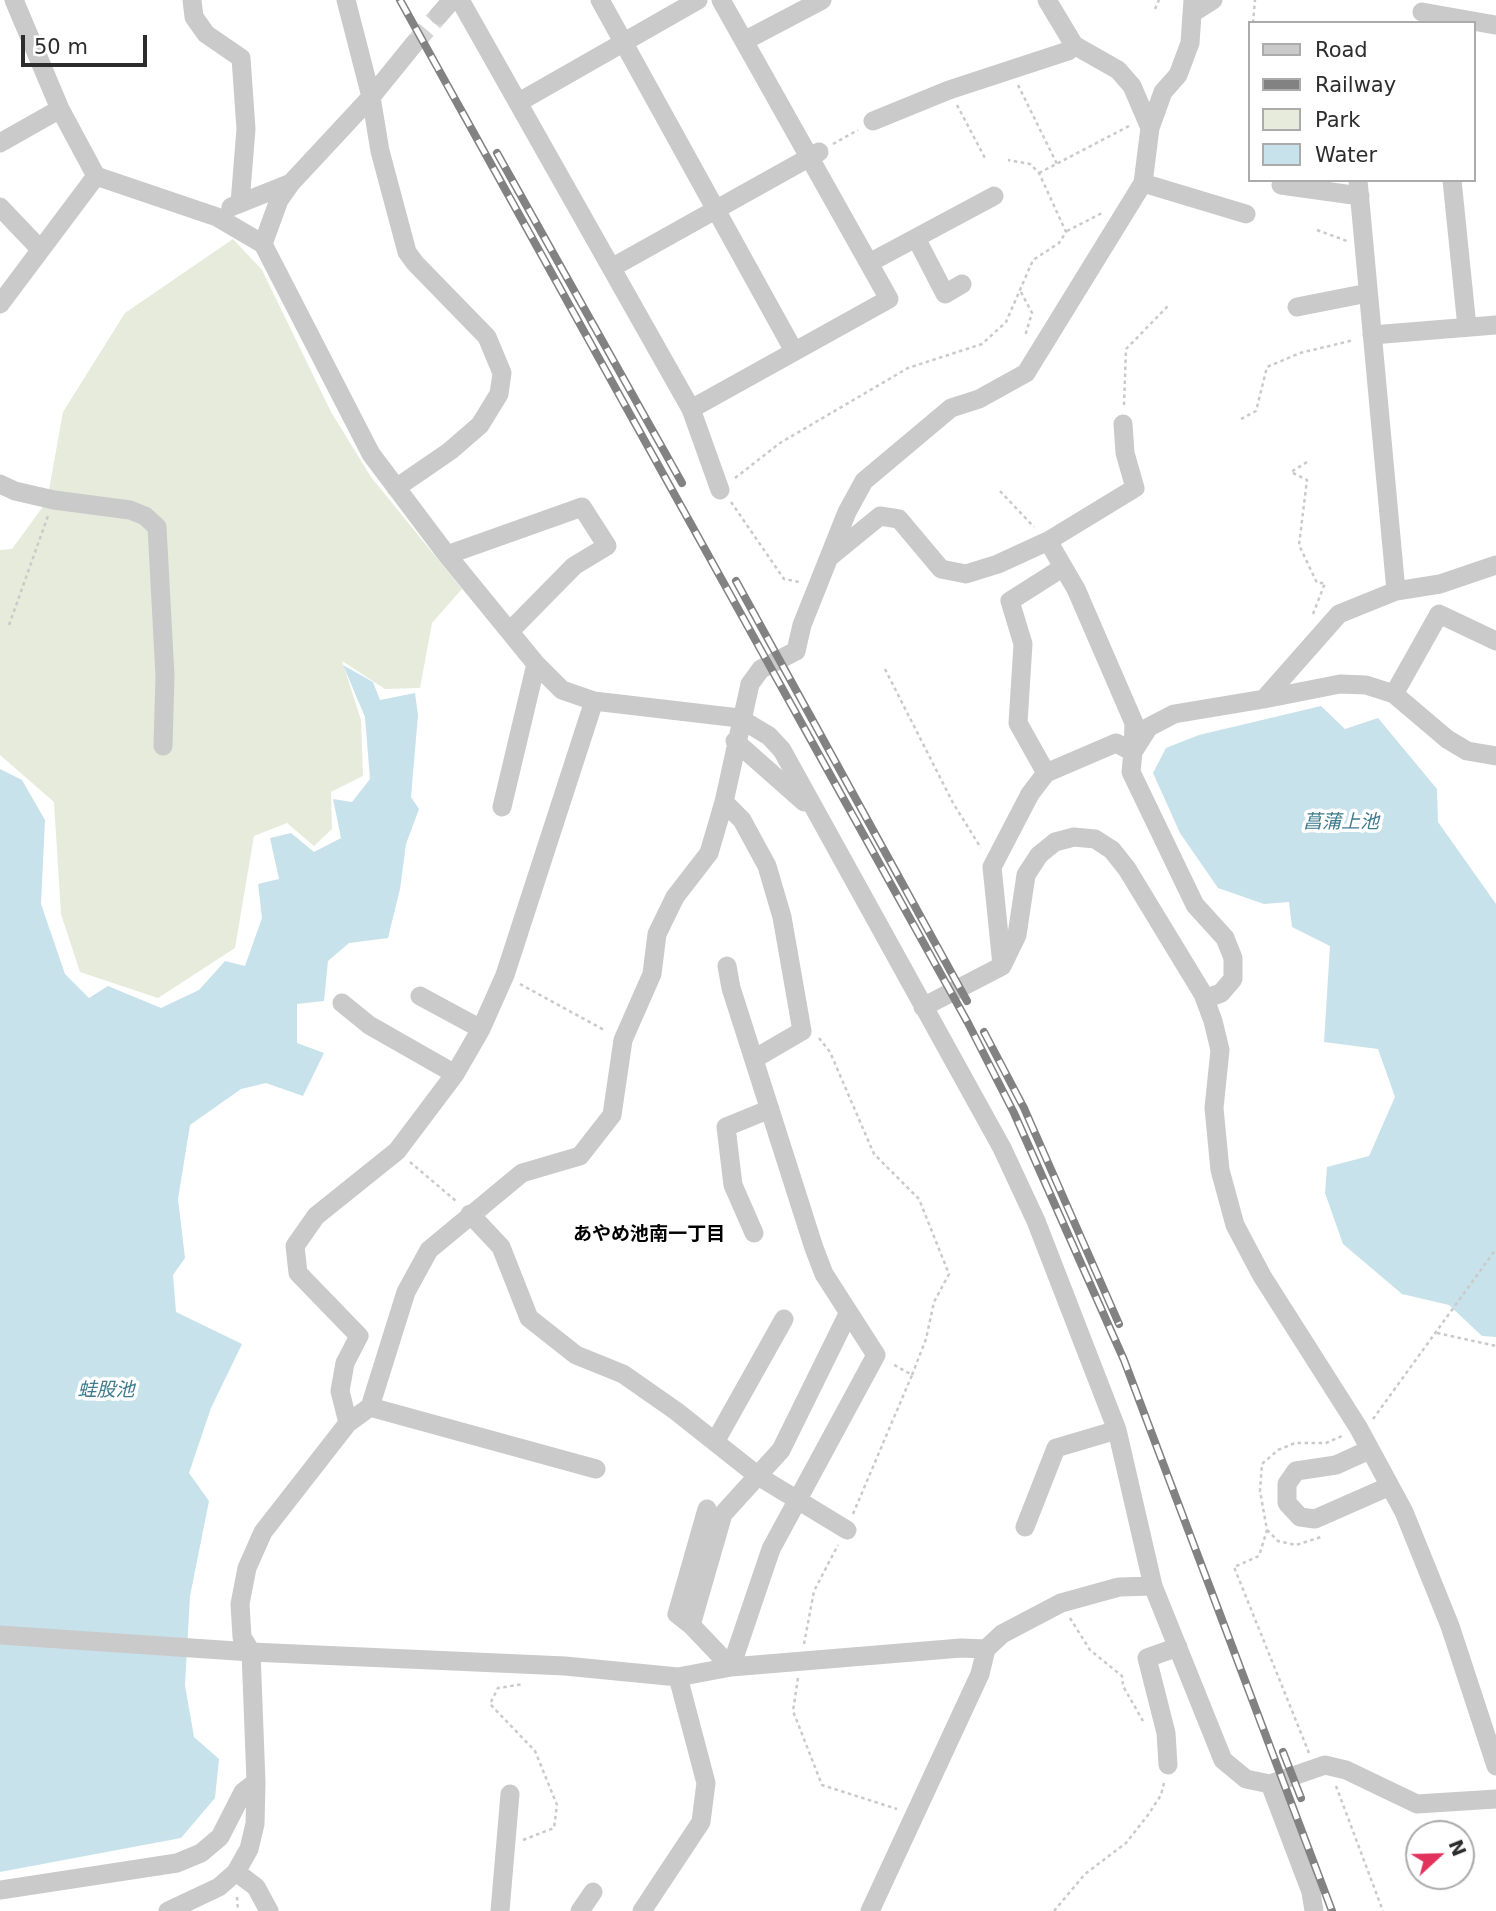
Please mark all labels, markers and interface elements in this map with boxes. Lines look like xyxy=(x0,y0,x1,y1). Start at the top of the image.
scale bar xyxy=(24,21,150,65)
legend xyxy=(1248,21,1475,182)
text: 50 m xyxy=(34,35,88,59)
text: Road xyxy=(1315,38,1368,62)
text: Railway xyxy=(1315,73,1396,97)
text: Park xyxy=(1315,108,1360,132)
text: Water xyxy=(1315,143,1377,167)
water label: 菖蒲上池 xyxy=(1303,812,1379,834)
district label: あやめ池南一丁目 xyxy=(573,1224,725,1246)
water label: 蛙股池 xyxy=(78,1380,134,1402)
north arrow xyxy=(1405,1820,1475,1890)
text: N xyxy=(1444,1836,1471,1859)

